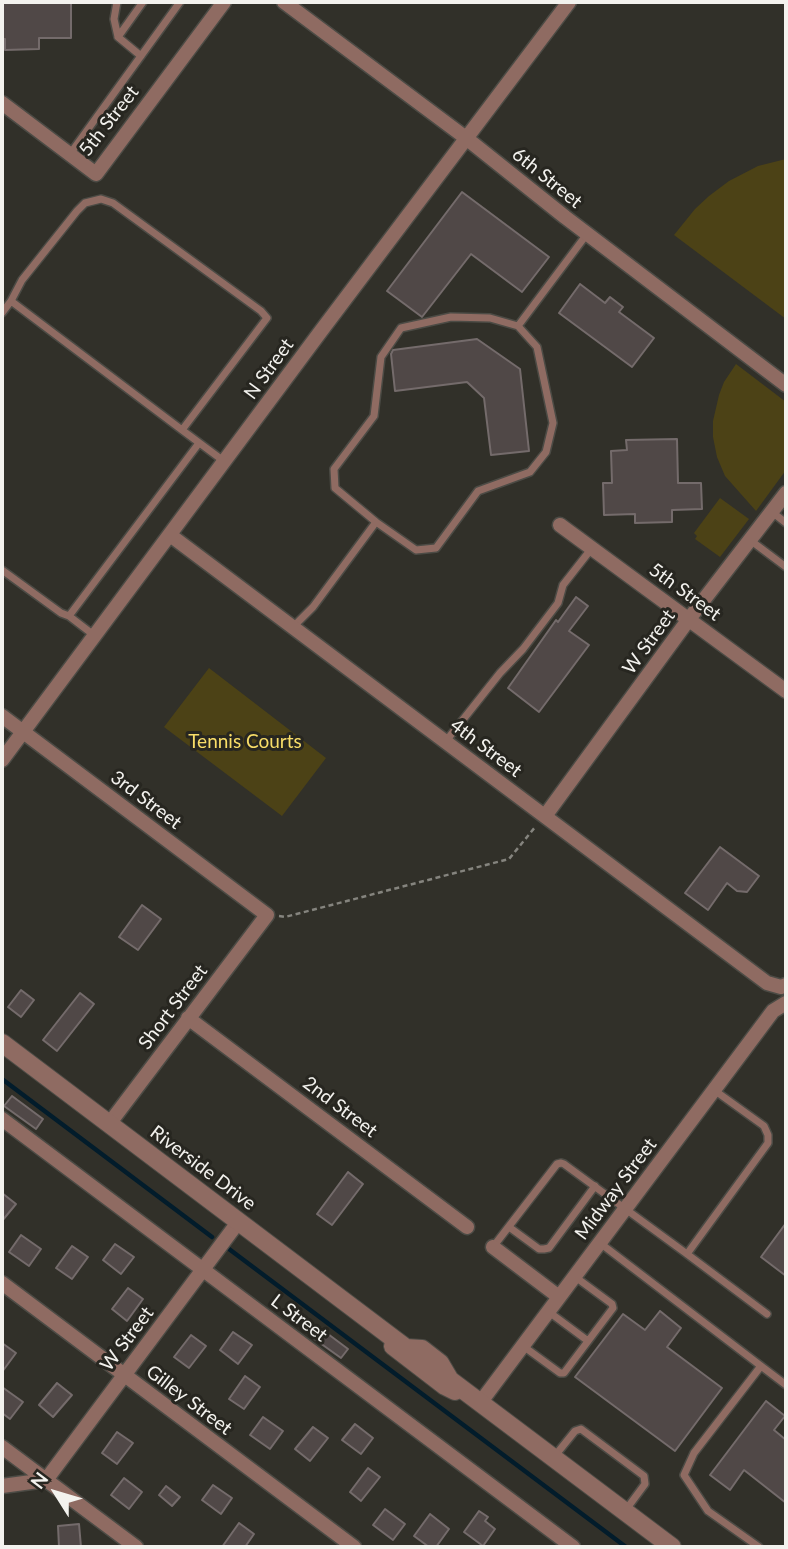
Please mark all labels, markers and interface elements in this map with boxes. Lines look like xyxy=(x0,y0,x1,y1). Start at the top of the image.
street label: 5th Street xyxy=(74,81,144,161)
street label: 6th Street xyxy=(507,143,587,213)
street label: N Street xyxy=(239,334,299,404)
street label: 5th Street xyxy=(645,558,725,626)
street label: W Street xyxy=(618,605,680,679)
street label: 4th Street xyxy=(446,714,526,782)
park label: Tennis Courts xyxy=(188,731,302,753)
street label: 3rd Street xyxy=(106,766,186,834)
street label: Short Street xyxy=(134,960,212,1054)
street label: 2nd Street xyxy=(298,1072,382,1142)
street label: Riverside Drive xyxy=(146,1121,260,1215)
street label: Midway Street xyxy=(570,1134,662,1244)
street label: L Street xyxy=(266,1289,332,1347)
street label: W Street xyxy=(95,1302,159,1376)
street label: Gilley Street xyxy=(141,1360,237,1440)
north arrow xyxy=(21,1458,91,1528)
text: N xyxy=(25,1467,52,1493)

